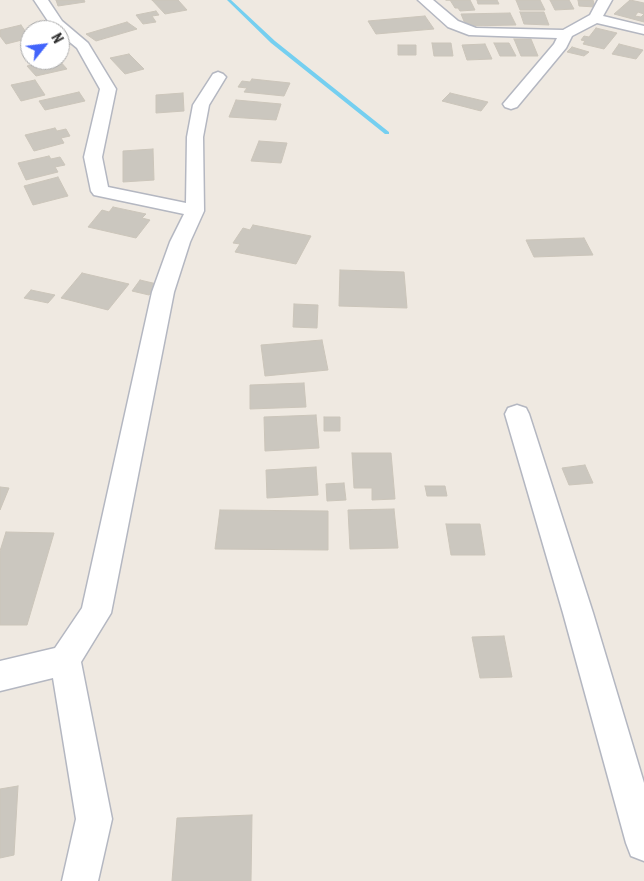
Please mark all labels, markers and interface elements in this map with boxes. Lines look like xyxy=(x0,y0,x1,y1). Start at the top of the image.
north arrow xyxy=(20,20,70,70)
text: N xyxy=(48,31,66,46)

